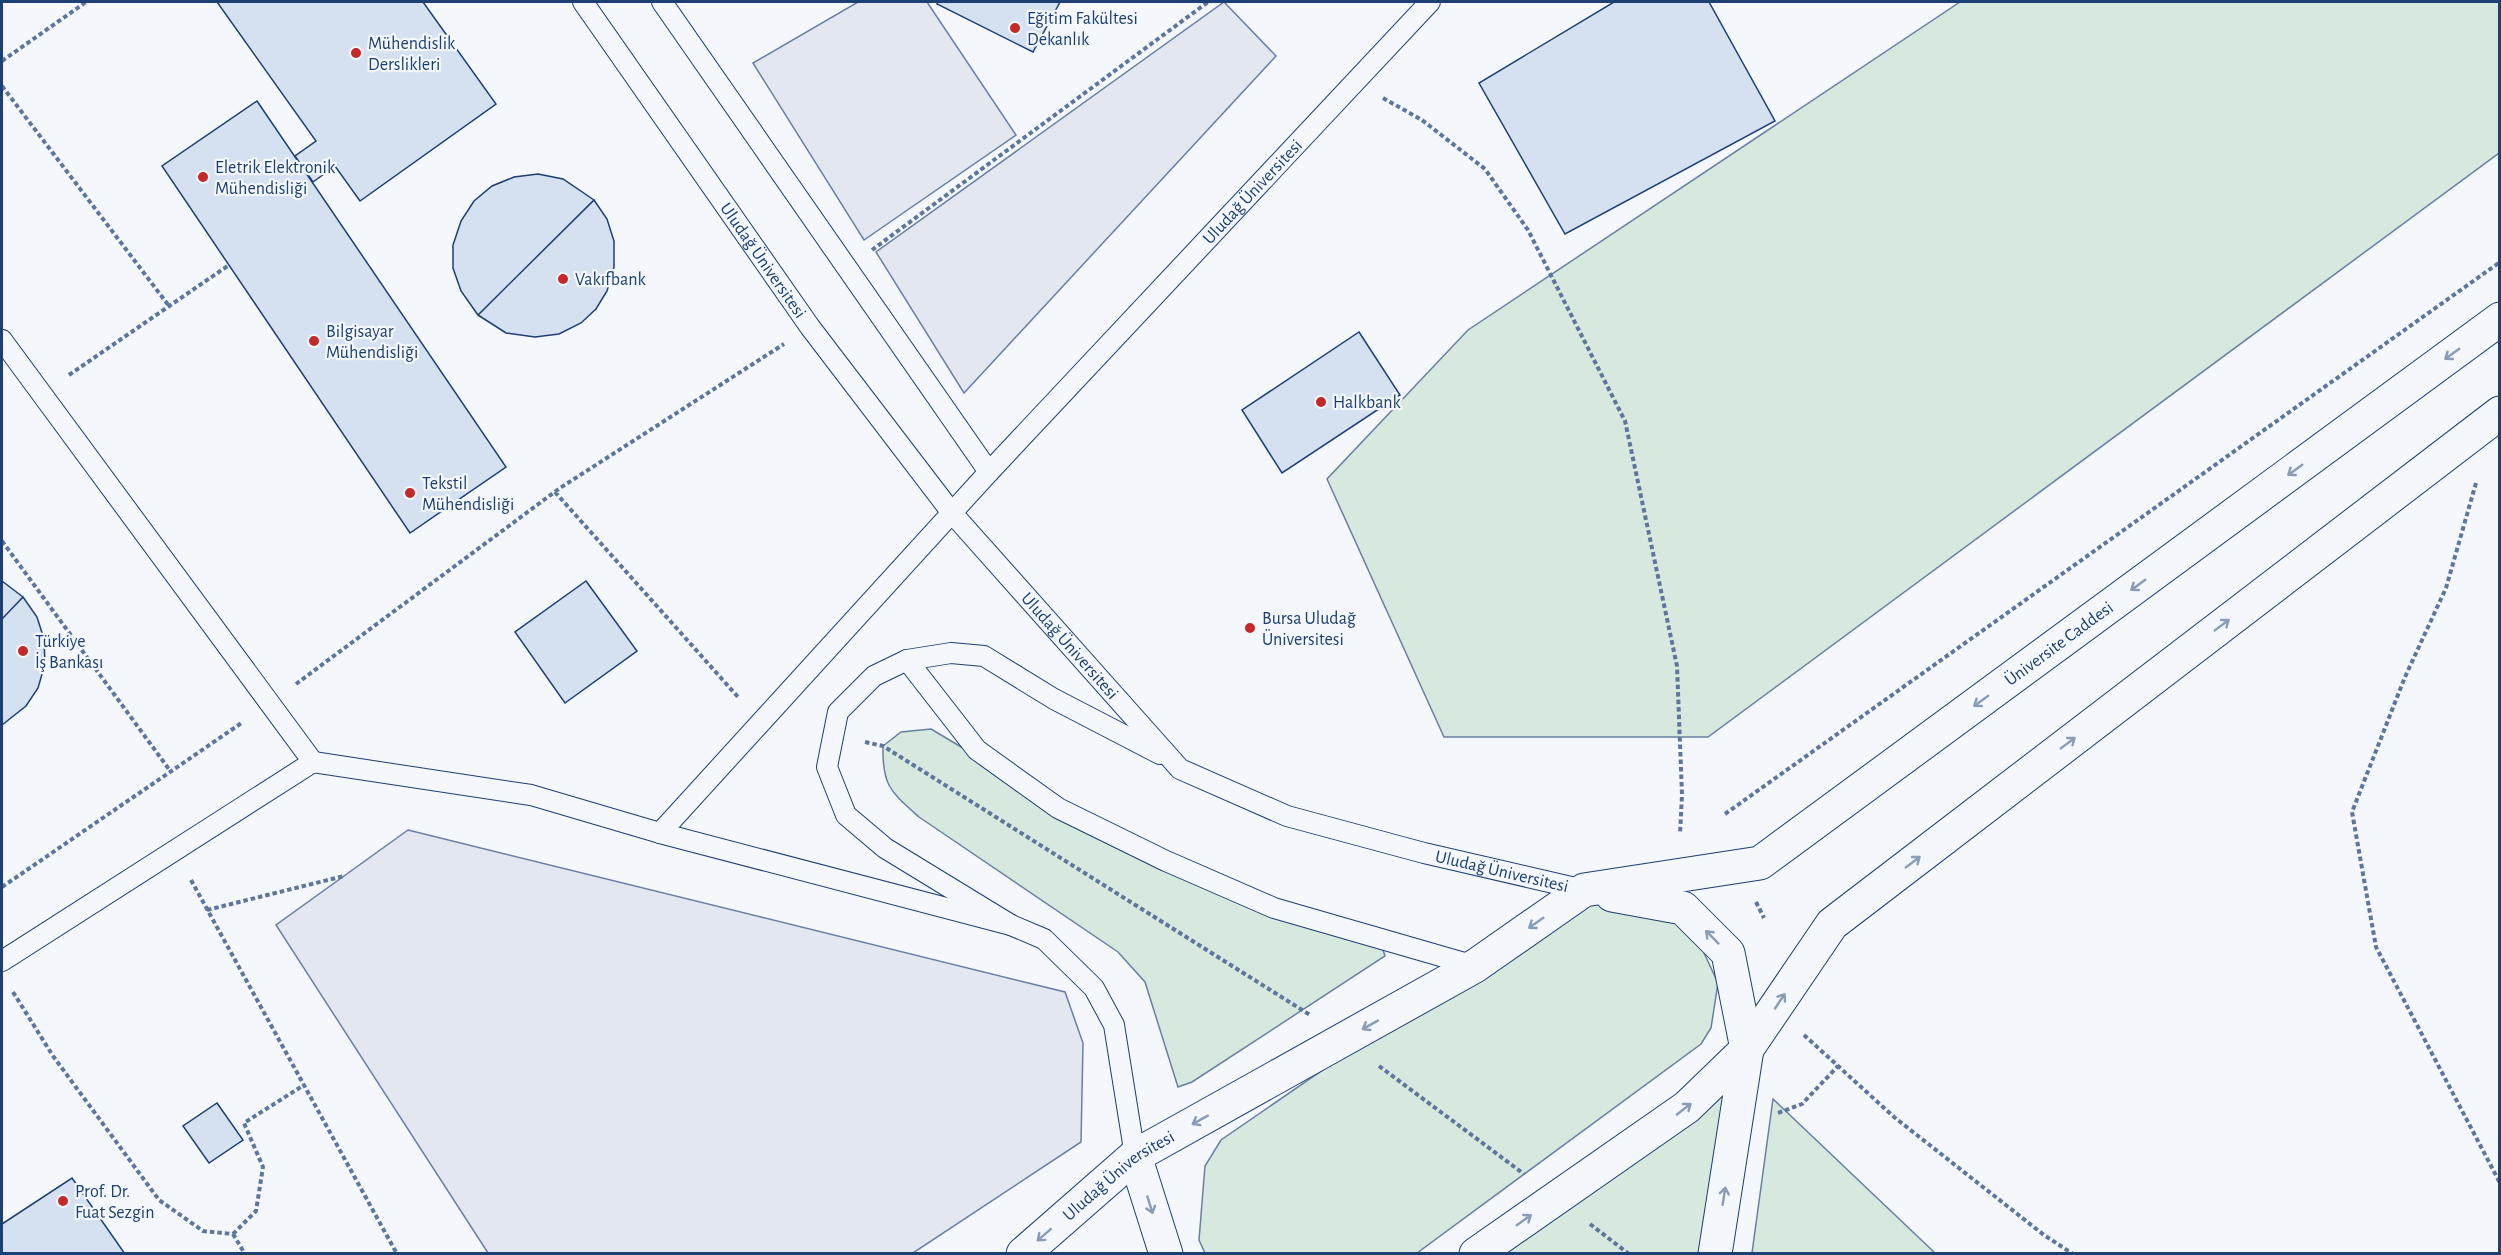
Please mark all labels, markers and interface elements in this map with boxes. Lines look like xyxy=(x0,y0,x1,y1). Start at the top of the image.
place label: Eğitim Fakültesi Dekanlık xyxy=(1027,10,1138,49)
marker: Eğitim Fakültesi Dekanlık xyxy=(1008,21,1022,35)
place label: Mühendislik Derslikleri xyxy=(368,35,456,74)
marker: Mühendislik Derslikleri xyxy=(349,46,363,60)
street label: Uludağ Üniversitesi xyxy=(1200,136,1306,248)
place label: Eletrik Elektronik Mühendisliği xyxy=(215,159,336,198)
marker: Eletrik Elektronik Mühendisliği xyxy=(196,170,210,184)
street label: Uludağ Üniversitesi xyxy=(716,200,809,322)
place label: Vakıfbank xyxy=(575,271,647,289)
marker: Vakıfbank xyxy=(556,272,570,286)
place label: Bilgisayar Mühendisliği xyxy=(326,323,418,362)
marker: Bilgisayar Mühendisliği xyxy=(307,334,321,348)
one-way arrow xyxy=(2445,348,2461,360)
place label: Halkbank xyxy=(1333,394,1402,412)
marker: Halkbank xyxy=(1314,395,1328,409)
one-way arrow xyxy=(2288,463,2304,476)
place label: Tekstil Mühendisliği xyxy=(422,475,514,514)
marker: Tekstil Mühendisliği xyxy=(403,486,417,500)
one-way arrow xyxy=(2131,579,2147,591)
street label: Uludağ Üniversitesi xyxy=(1017,589,1121,703)
street label: Üniversite Caddesi xyxy=(2001,599,2117,690)
place label: Bursa Uludağ Üniversitesi xyxy=(1262,610,1356,649)
one-way arrow xyxy=(2214,618,2230,631)
marker: Bursa Uludağ Üniversitesi xyxy=(1243,621,1257,635)
place label: Türkiye İş Bankası xyxy=(35,633,103,672)
marker: Türkiye İş Bankası xyxy=(16,644,30,658)
one-way arrow xyxy=(1974,694,1990,707)
one-way arrow xyxy=(2059,737,2075,750)
street label: Uludağ Üniversitesi xyxy=(1433,848,1570,896)
one-way arrow xyxy=(1904,855,1920,868)
one-way arrow xyxy=(1529,917,1545,929)
one-way arrow xyxy=(1704,929,1719,944)
one-way arrow xyxy=(1774,993,1786,1010)
one-way arrow xyxy=(1362,1019,1379,1031)
one-way arrow xyxy=(1676,1102,1692,1115)
one-way arrow xyxy=(1192,1114,1209,1126)
street label: Uludağ Üniversitesi xyxy=(1060,1128,1178,1225)
place label: Prof. Dr. Fuat Sezgin xyxy=(75,1183,154,1222)
one-way arrow xyxy=(1719,1186,1730,1206)
marker: Prof. Dr. Fuat Sezgin xyxy=(56,1194,70,1208)
one-way arrow xyxy=(1146,1195,1157,1214)
one-way arrow xyxy=(1516,1214,1532,1226)
one-way arrow xyxy=(1037,1228,1052,1242)

